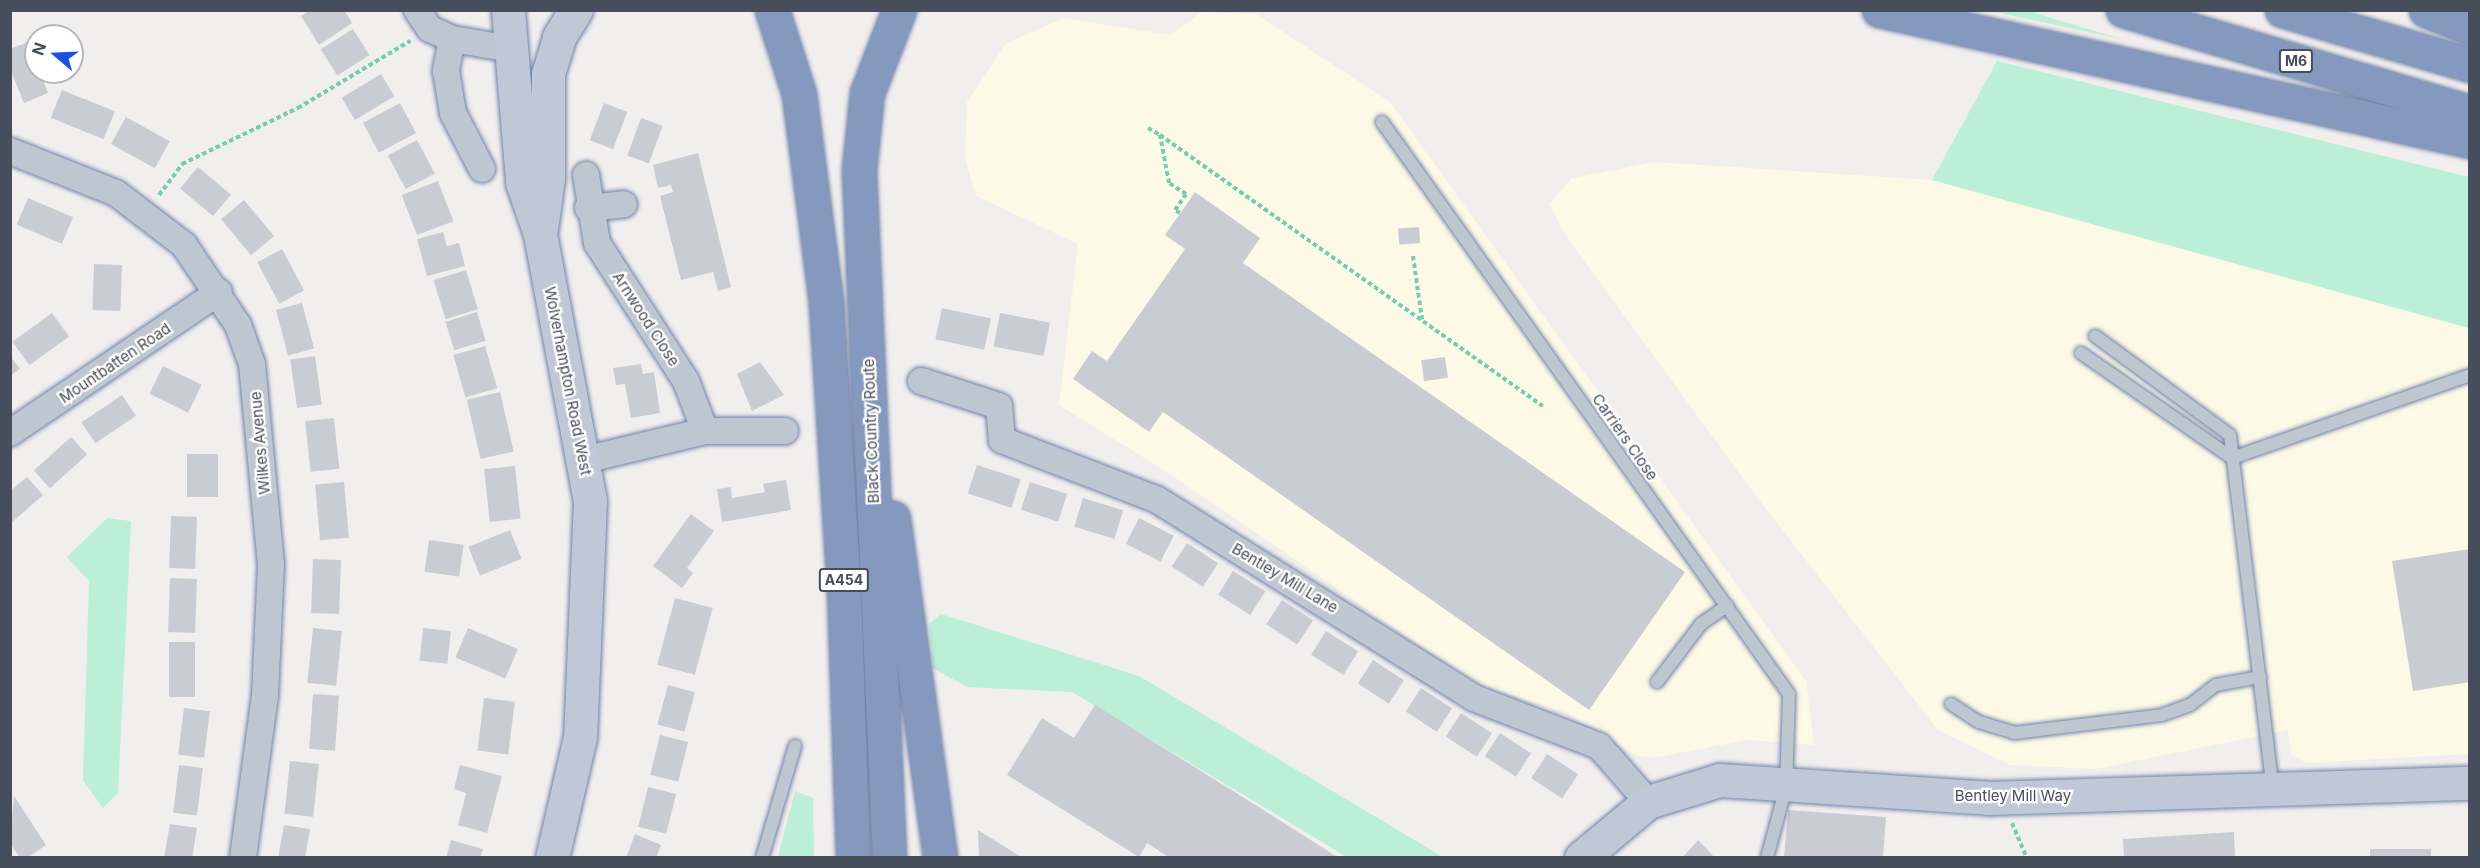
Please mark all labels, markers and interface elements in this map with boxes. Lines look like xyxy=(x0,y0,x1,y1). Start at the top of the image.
north arrow xyxy=(24,24,84,84)
text: N xyxy=(27,40,50,58)
road number: M6 xyxy=(2278,50,2314,72)
street label: Arnwood Close xyxy=(609,269,683,369)
street label: Wolverhampton Road West xyxy=(541,285,595,477)
street label: Mountbatten Road xyxy=(56,319,174,407)
street label: Black Country Route xyxy=(859,358,883,504)
street label: Carriers Close xyxy=(1589,390,1661,484)
street label: Wilkes Avenue xyxy=(247,391,273,495)
street label: Bentley Mill Lane xyxy=(1229,539,1341,617)
road number: A454 xyxy=(818,569,870,591)
street label: Bentley Mill Way xyxy=(1955,787,2071,805)

